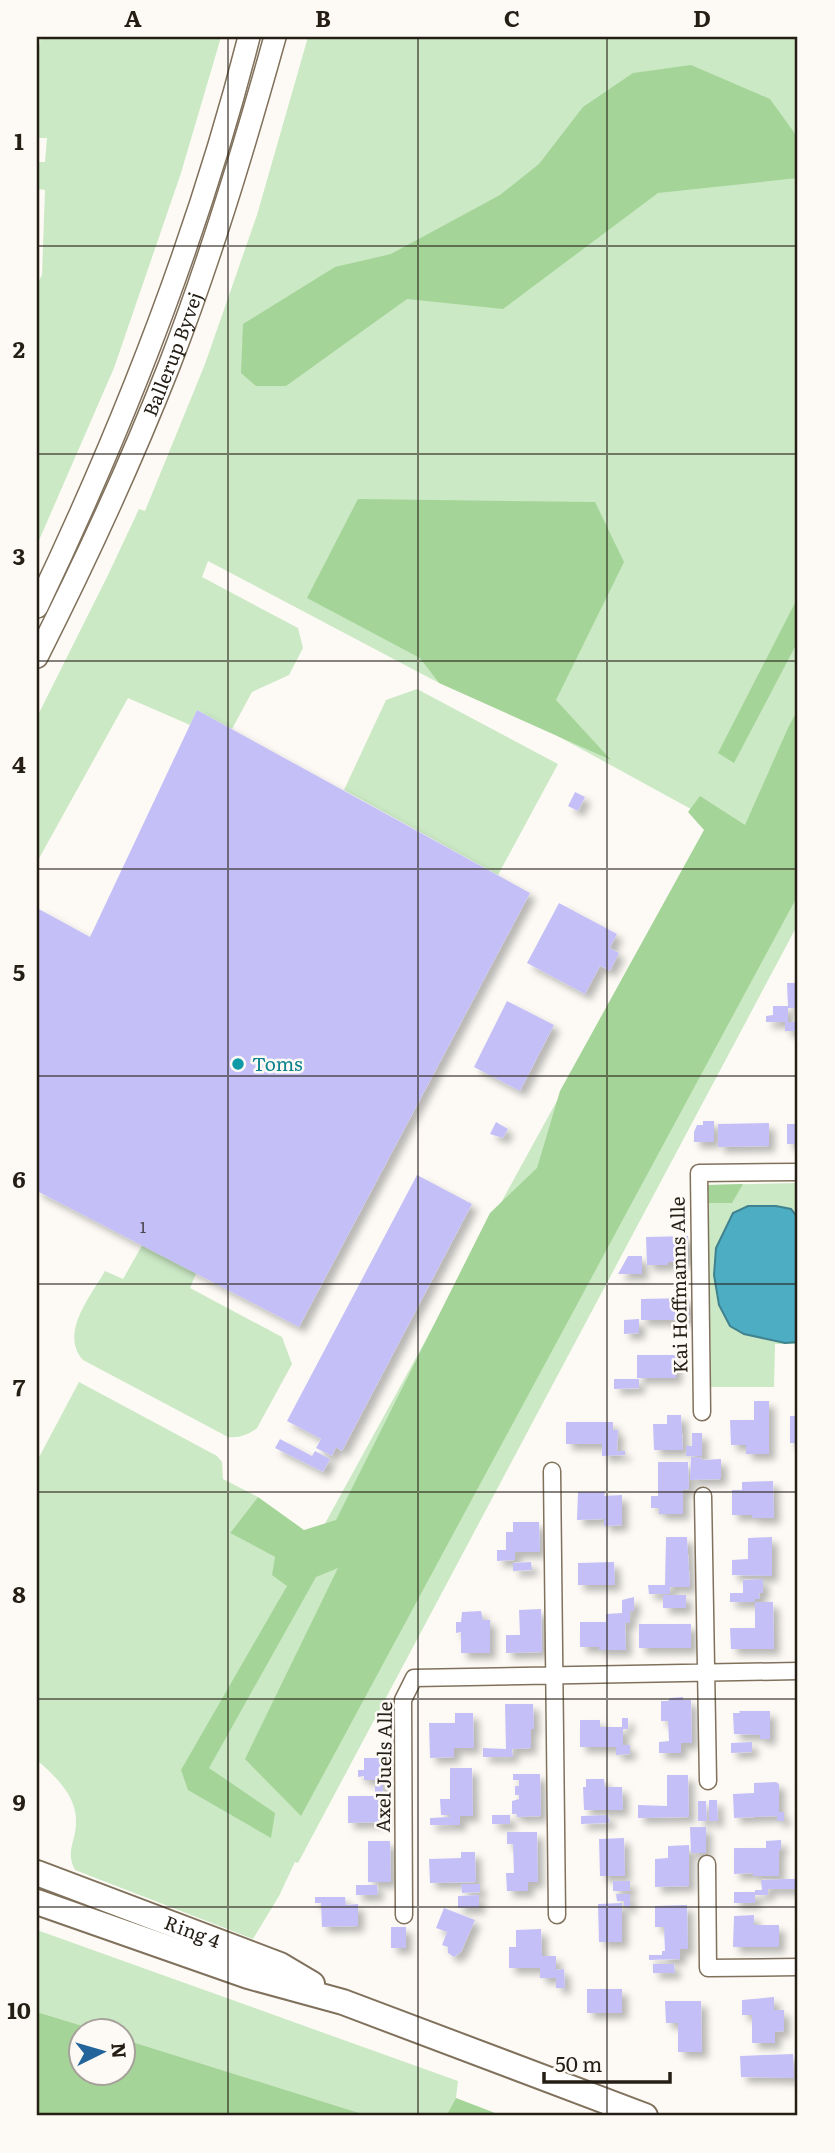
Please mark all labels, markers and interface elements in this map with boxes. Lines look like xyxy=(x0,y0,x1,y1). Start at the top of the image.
text: A xyxy=(124,0,142,34)
text: B xyxy=(315,0,331,34)
text: C xyxy=(504,0,520,34)
text: D xyxy=(693,0,711,34)
text: 1 xyxy=(14,123,24,157)
street label: Ballerup Byvej xyxy=(135,288,208,420)
text: 2 xyxy=(13,331,25,365)
text: 3 xyxy=(13,538,25,572)
text: 4 xyxy=(12,746,26,780)
text: 5 xyxy=(13,954,25,988)
place label: Toms xyxy=(252,1049,303,1077)
marker: Toms xyxy=(230,1056,246,1072)
text: 6 xyxy=(12,1161,26,1195)
street label: Kai Hoffmanns Alle xyxy=(662,1196,694,1374)
house number: 1 xyxy=(140,1214,147,1238)
text: 7 xyxy=(13,1369,26,1403)
text: 8 xyxy=(12,1576,26,1610)
street label: Axel Juels Alle xyxy=(368,1701,398,1833)
text: 9 xyxy=(12,1784,26,1818)
street label: Ring 4 xyxy=(161,1908,225,1954)
text: 10 xyxy=(7,1992,31,2026)
north arrow xyxy=(66,2016,136,2086)
text: N xyxy=(105,2041,135,2060)
scale bar xyxy=(544,2041,670,2085)
text: 50 m xyxy=(555,2047,602,2078)

